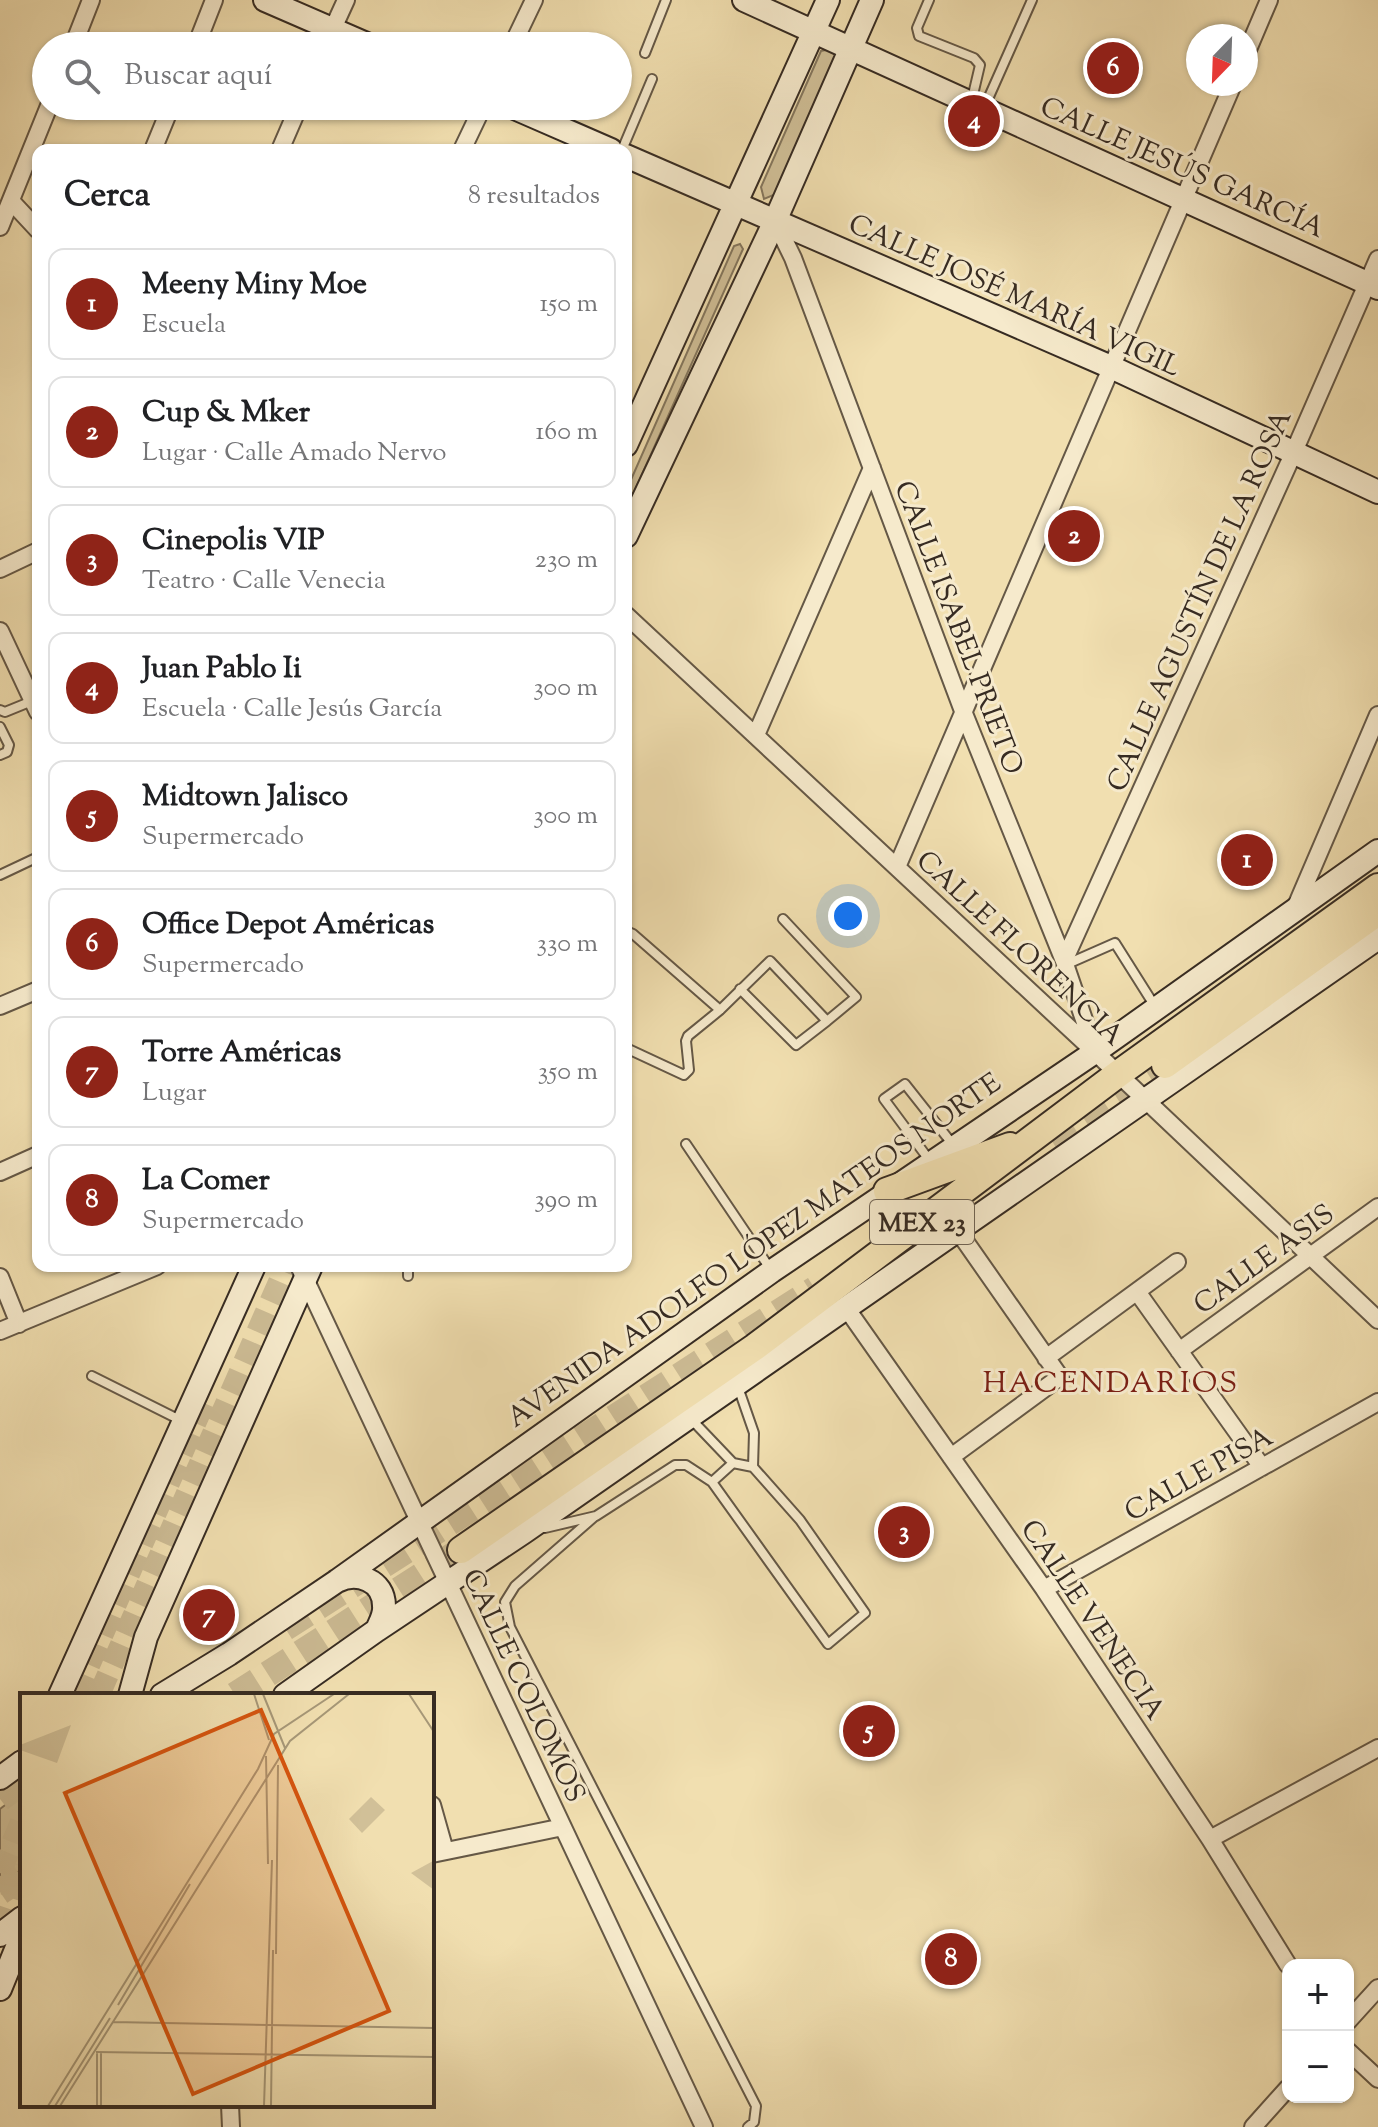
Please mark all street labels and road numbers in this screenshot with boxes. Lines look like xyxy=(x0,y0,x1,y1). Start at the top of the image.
street label: CALLE JESÚS GARCÍA xyxy=(1033,88,1331,250)
street label: CALLE JOSÉ MARÍA VIGIL xyxy=(841,205,1186,388)
street label: CALLE AGUSTÍN DE LA ROSA xyxy=(1098,404,1303,799)
street label: CALLE ISABEL PRIETO xyxy=(883,475,1032,781)
street label: CALLE FLORENCIA xyxy=(906,842,1132,1056)
street label: AVENIDA ADOLFO LÓPEZ MATEOS NORTE xyxy=(499,1064,1010,1439)
street label: CALLE ASIS xyxy=(1186,1196,1344,1325)
road number: MEX 23 xyxy=(870,1200,974,1244)
street label: CALLE PISA xyxy=(1118,1418,1281,1533)
street label: CALLE VENECIA xyxy=(1009,1512,1174,1729)
street label: CALLE COLOMOS xyxy=(451,1563,594,1810)

